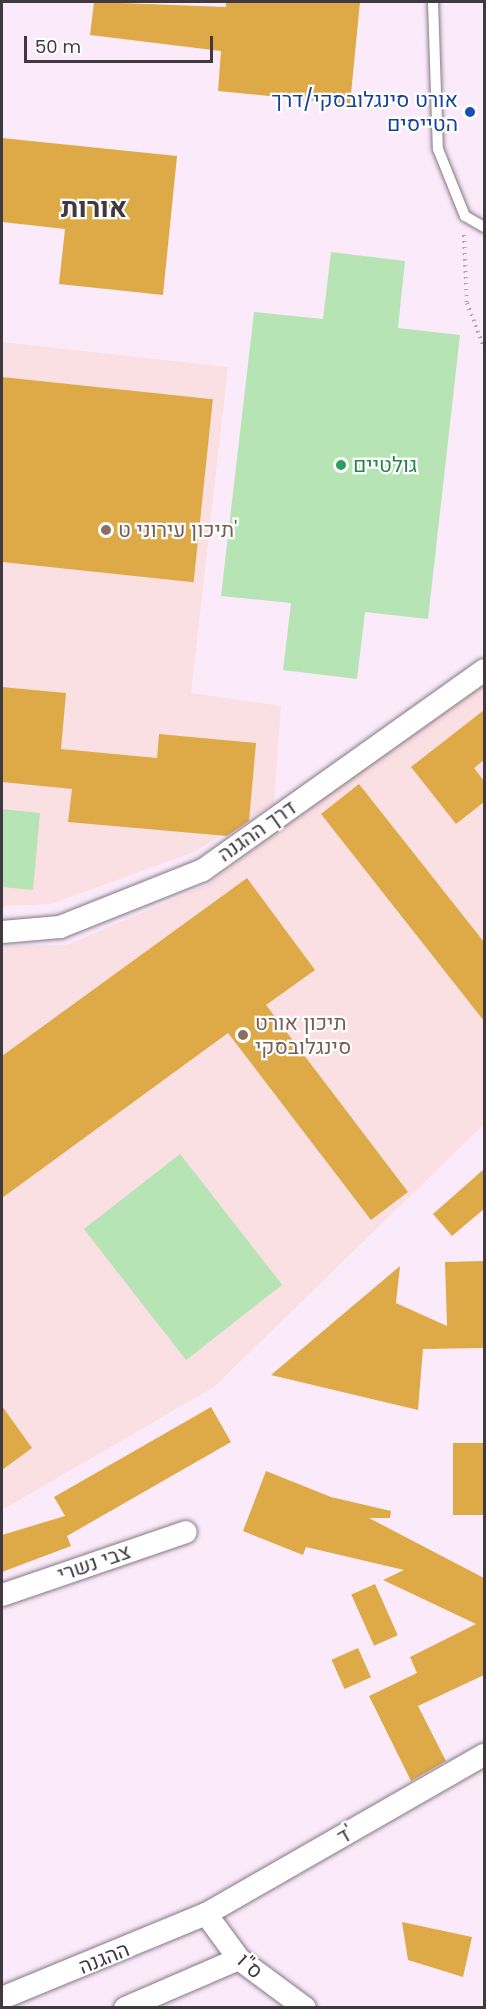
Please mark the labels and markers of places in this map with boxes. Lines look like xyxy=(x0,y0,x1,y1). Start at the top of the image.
place label: אורט סינגלובסקי/דרך הטייסים xyxy=(272,87,458,137)
marker: אורט סינגלובסקי/דרך הטייסים xyxy=(463,105,477,119)
place label: גולטיים xyxy=(353,452,417,478)
marker: גולטיים xyxy=(334,458,348,472)
place label: תיכון עירוני ט' xyxy=(118,517,237,543)
marker: תיכון עירוני ט' xyxy=(99,523,113,537)
place label: תיכון אורט סינגלובסקי xyxy=(255,1010,351,1060)
marker: תיכון אורט סינגלובסקי xyxy=(236,1028,250,1042)

